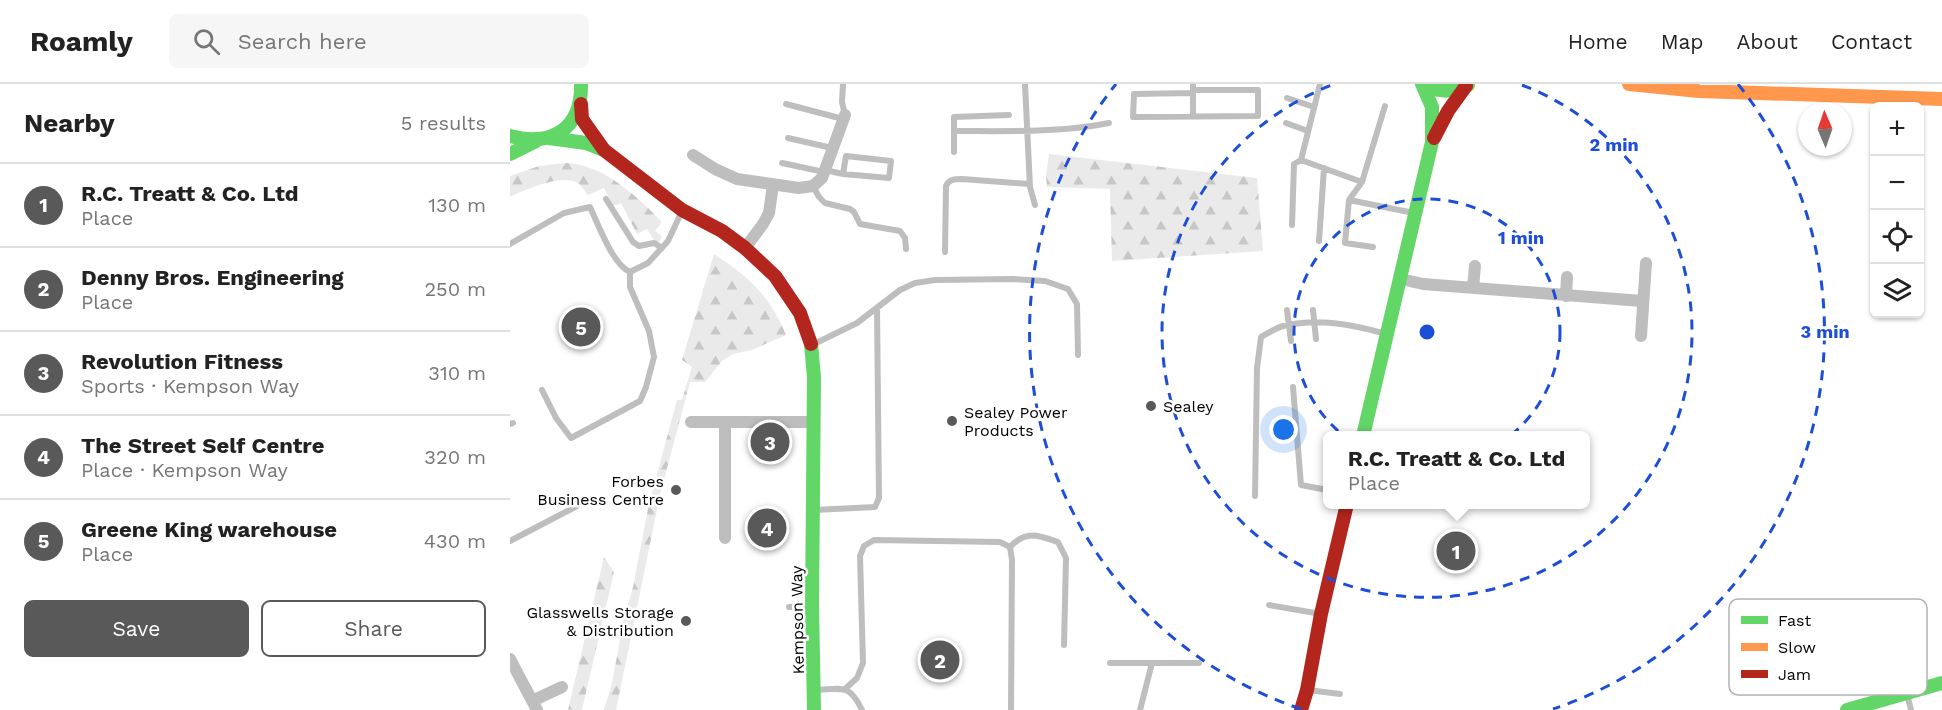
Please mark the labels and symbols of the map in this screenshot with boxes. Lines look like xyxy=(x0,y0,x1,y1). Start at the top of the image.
north arrow xyxy=(1798,102,1852,156)
text: 2 min xyxy=(1589,134,1639,155)
text: 1 min xyxy=(1498,227,1544,248)
pin: 5 xyxy=(562,304,600,350)
text: 3 min xyxy=(1800,321,1850,342)
centre of rings xyxy=(1417,322,1437,342)
place label: Sealey xyxy=(1163,397,1214,416)
marker: Sealey xyxy=(1144,399,1158,413)
place label: Sealey Power Products xyxy=(964,403,1068,440)
marker: Sealey Power Products xyxy=(945,414,959,428)
your location xyxy=(1269,415,1298,444)
pin: 3 xyxy=(750,420,790,464)
place label: Forbes Business Centre xyxy=(537,472,664,509)
marker: Forbes Business Centre xyxy=(669,483,683,497)
pin: 4 xyxy=(748,506,786,550)
pin: 1 xyxy=(1436,528,1476,574)
street label: Kempson Way xyxy=(787,565,808,675)
legend xyxy=(1729,599,1927,695)
place label: Glasswells Storage & Distribution xyxy=(526,603,674,640)
text: Fast xyxy=(1778,611,1811,630)
marker: Glasswells Storage & Distribution xyxy=(679,614,693,628)
pin: 2 xyxy=(920,638,960,682)
text: Slow xyxy=(1778,638,1816,657)
text: Jam xyxy=(1778,665,1811,684)

